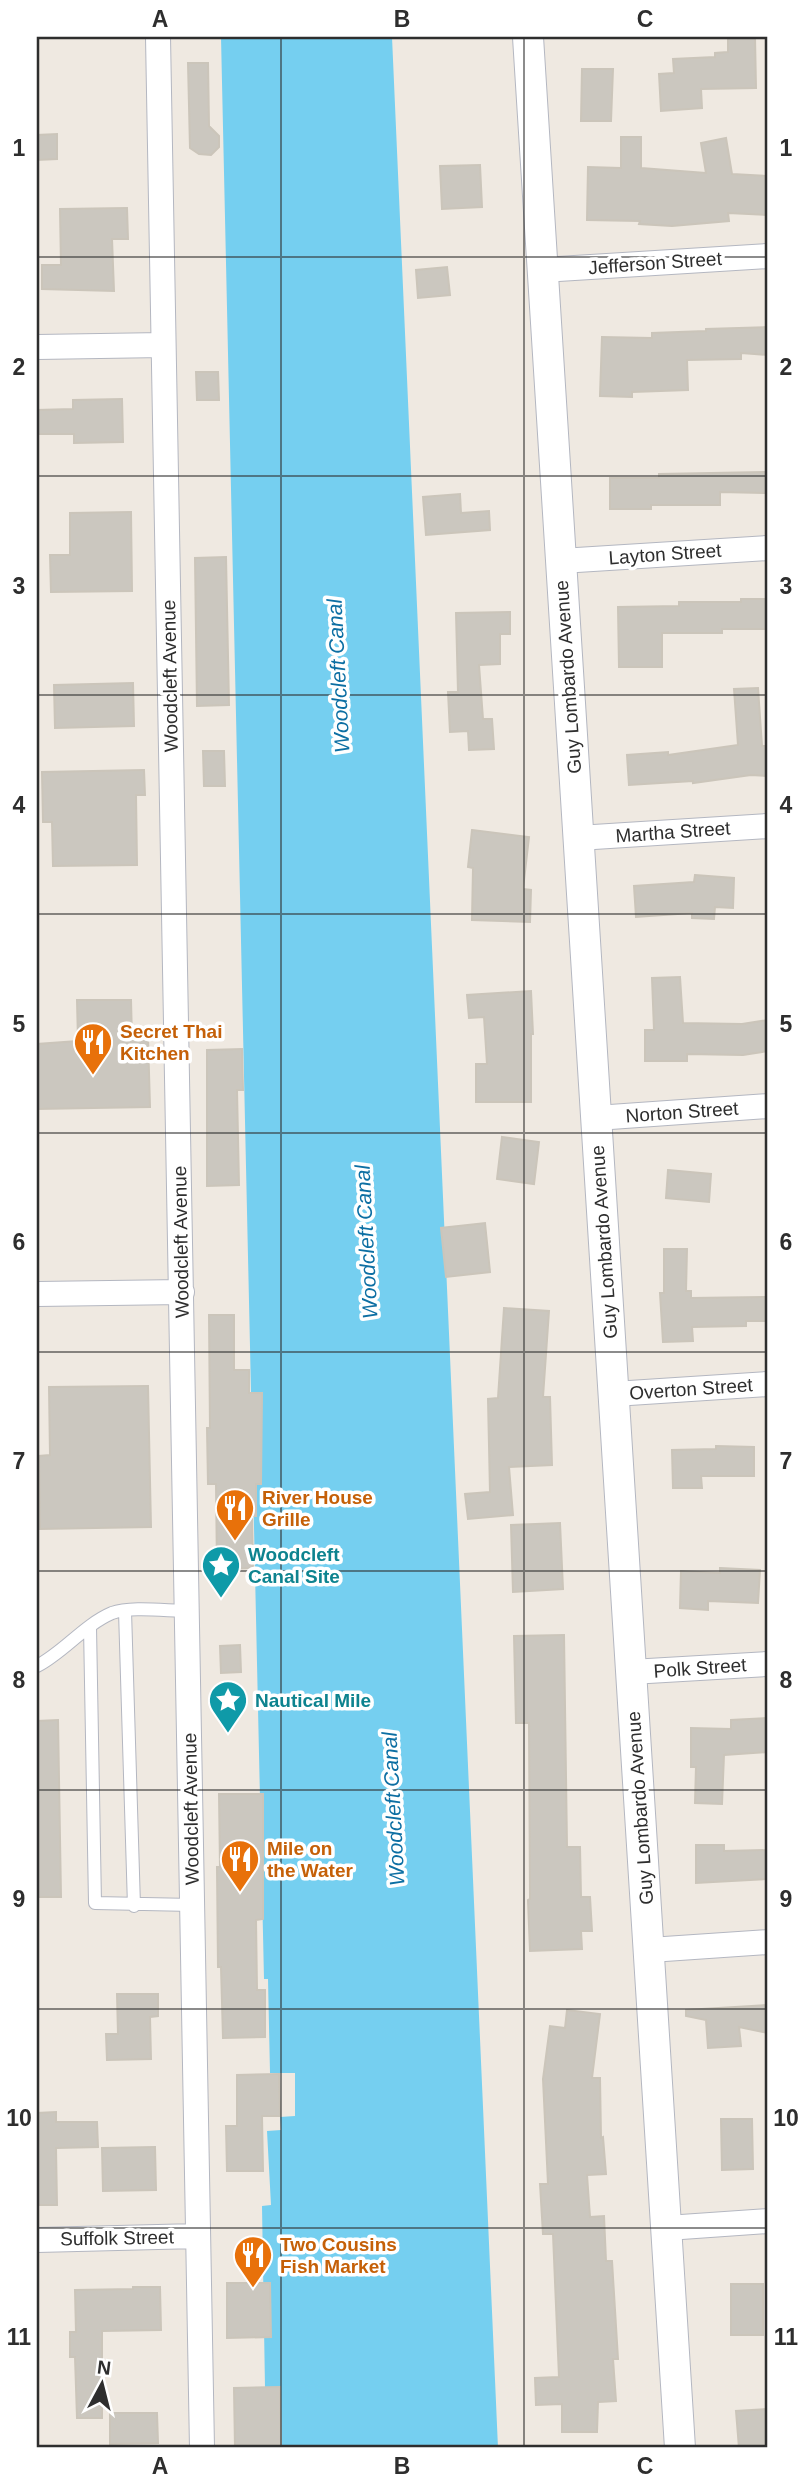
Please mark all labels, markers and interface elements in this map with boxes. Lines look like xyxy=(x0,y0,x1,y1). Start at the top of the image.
text: A xyxy=(152,6,168,32)
text: B xyxy=(394,6,410,32)
text: C xyxy=(637,6,653,32)
text: 1 xyxy=(13,135,26,161)
text: 1 xyxy=(780,135,793,161)
street label: Jefferson Street xyxy=(588,248,723,278)
text: 2 xyxy=(13,354,25,380)
text: 2 xyxy=(780,354,792,380)
street label: Layton Street xyxy=(608,540,723,568)
text: 3 xyxy=(13,573,25,599)
text: 3 xyxy=(780,573,792,599)
street label: Guy Lombardo Avenue xyxy=(551,579,585,775)
water label: Woodcleft Canal xyxy=(322,597,354,754)
street label: Woodcleft Avenue xyxy=(158,600,182,752)
text: 4 xyxy=(13,792,26,818)
text: 4 xyxy=(780,792,793,818)
street label: Martha Street xyxy=(615,817,732,846)
text: 5 xyxy=(13,1011,26,1037)
text: 5 xyxy=(780,1011,793,1037)
restaurant icon: Secret Thai Kitchen xyxy=(72,1021,114,1076)
place label: Secret Thai Kitchen xyxy=(120,1021,222,1064)
street label: Norton Street xyxy=(625,1098,740,1126)
street label: Guy Lombardo Avenue xyxy=(587,1144,621,1340)
water label: Woodcleft Canal xyxy=(350,1163,382,1320)
street label: Woodcleft Avenue xyxy=(169,1166,193,1318)
text: 6 xyxy=(13,1229,25,1255)
text: 6 xyxy=(780,1229,792,1255)
street label: Overton Street xyxy=(629,1374,754,1404)
text: 7 xyxy=(13,1448,25,1474)
text: 7 xyxy=(780,1448,792,1474)
restaurant icon: River House Grille xyxy=(214,1487,256,1542)
place label: River House Grille xyxy=(262,1487,373,1530)
place icon: Woodcleft Canal Site xyxy=(200,1544,242,1599)
place label: Woodcleft Canal Site xyxy=(248,1544,340,1587)
street label: Polk Street xyxy=(653,1654,748,1682)
text: 8 xyxy=(13,1667,26,1693)
text: 8 xyxy=(780,1667,793,1693)
place icon: Nautical Mile xyxy=(207,1679,249,1734)
place label: Nautical Mile xyxy=(255,1690,371,1711)
street label: Guy Lombardo Avenue xyxy=(623,1710,657,1906)
water label: Woodcleft Canal xyxy=(377,1730,409,1887)
street label: Woodcleft Avenue xyxy=(179,1733,203,1885)
restaurant icon: Mile on the Water xyxy=(219,1838,261,1893)
place label: Mile on the Water xyxy=(267,1838,353,1881)
text: 9 xyxy=(13,1886,25,1912)
text: 9 xyxy=(780,1886,792,1912)
text: 10 xyxy=(6,2105,32,2131)
text: 10 xyxy=(773,2105,799,2131)
street label: Suffolk Street xyxy=(60,2226,175,2249)
restaurant icon: Two Cousins Fish Market xyxy=(232,2234,274,2289)
place label: Two Cousins Fish Market xyxy=(280,2234,397,2277)
text: 11 xyxy=(7,2324,31,2350)
text: 11 xyxy=(774,2324,798,2350)
north arrow xyxy=(66,2348,136,2418)
text: N xyxy=(96,2356,112,2379)
text: A xyxy=(152,2453,168,2479)
text: B xyxy=(394,2453,410,2479)
text: C xyxy=(637,2453,653,2479)

